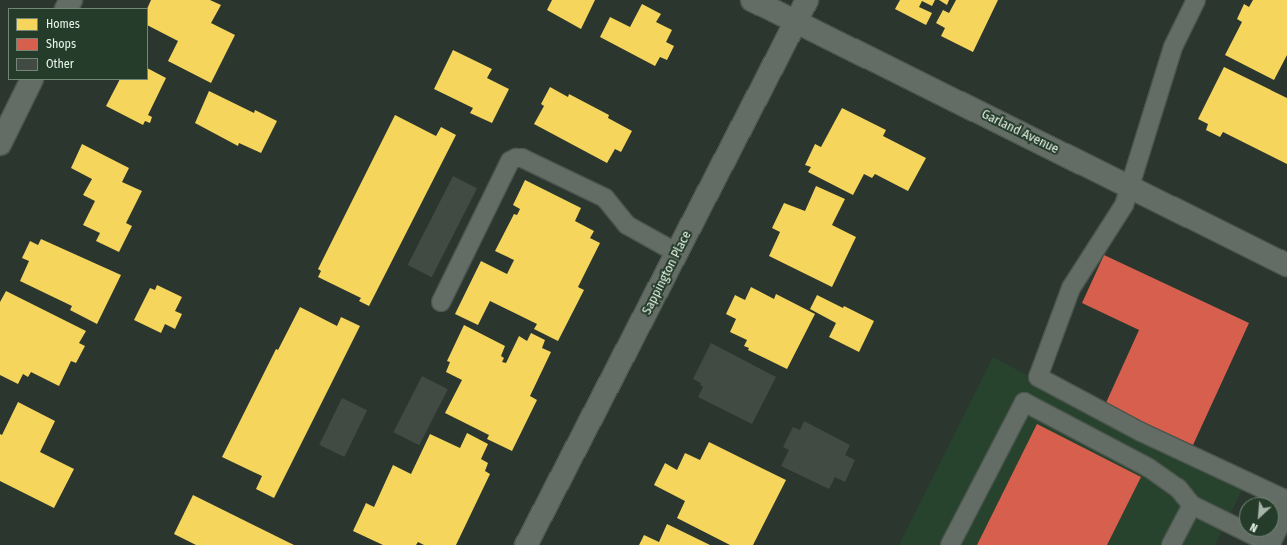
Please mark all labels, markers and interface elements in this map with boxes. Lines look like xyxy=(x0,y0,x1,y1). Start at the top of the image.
legend xyxy=(8,8,148,80)
text: Homes xyxy=(46,17,80,31)
text: Shops xyxy=(46,37,76,51)
text: Other xyxy=(46,57,74,71)
street label: Garland Avenue xyxy=(979,107,1061,157)
street label: Sappington Place xyxy=(639,229,695,317)
north arrow xyxy=(1239,497,1279,537)
text: N xyxy=(1248,520,1260,535)

